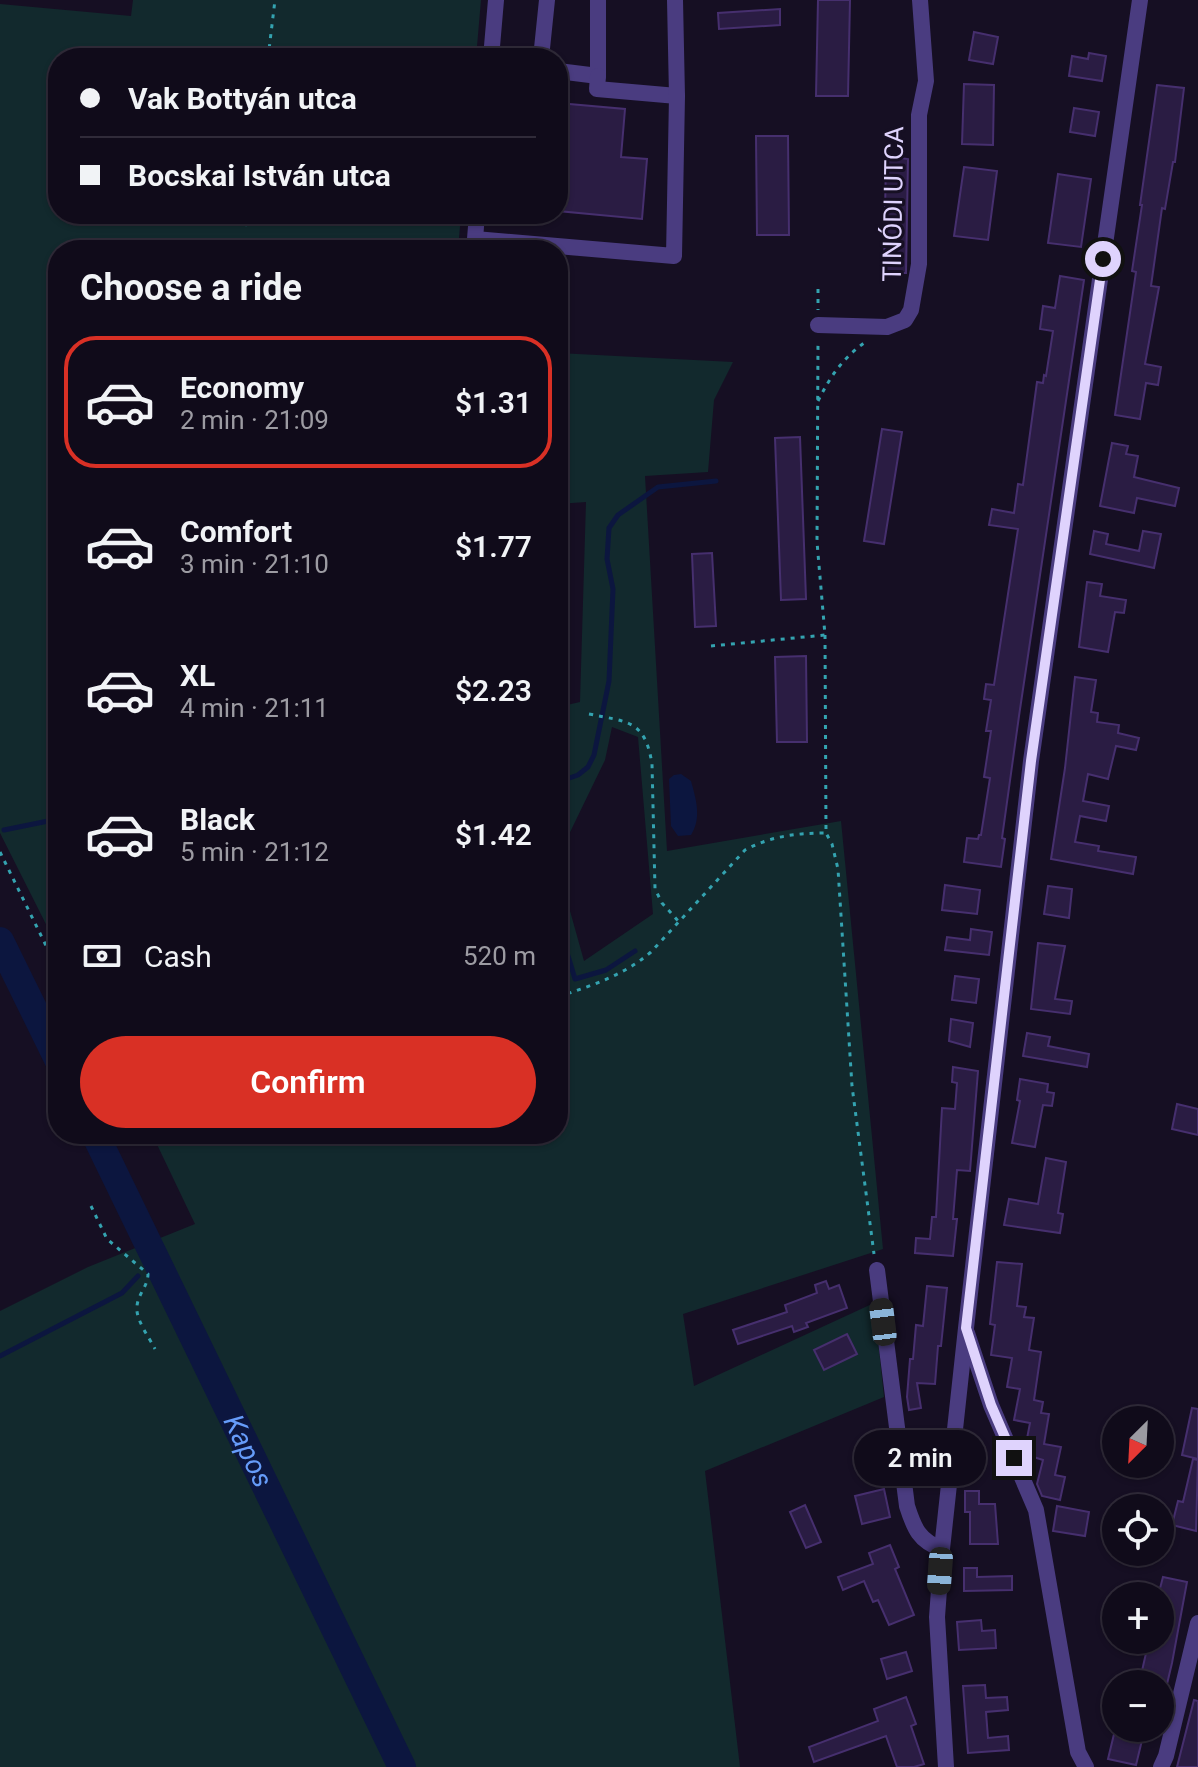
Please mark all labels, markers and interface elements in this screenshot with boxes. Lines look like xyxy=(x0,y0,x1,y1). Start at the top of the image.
text: Vak Bottyán utca xyxy=(128,81,357,116)
street label: TINÓDI UTCA xyxy=(877,126,909,282)
text: Bocskai István utca xyxy=(128,158,391,193)
route start xyxy=(1085,241,1121,277)
text: Choose a ride xyxy=(80,267,302,309)
icon: car xyxy=(84,366,156,438)
text: Economy xyxy=(180,370,304,405)
text: $1.31 xyxy=(455,385,532,420)
text: 2 min · 21:09 xyxy=(180,405,329,435)
icon: car xyxy=(84,510,156,582)
text: Comfort xyxy=(180,514,292,549)
text: $1.77 xyxy=(455,529,532,564)
text: 3 min · 21:10 xyxy=(180,549,329,579)
icon: car xyxy=(84,654,156,726)
text: XL xyxy=(180,658,215,693)
text: $2.23 xyxy=(455,673,532,708)
text: 4 min · 21:11 xyxy=(180,693,329,723)
icon: car xyxy=(84,798,156,870)
text: Black xyxy=(180,802,255,837)
text: $1.42 xyxy=(455,817,532,852)
text: 5 min · 21:12 xyxy=(180,837,329,867)
icon: cash xyxy=(80,934,124,978)
text: Cash xyxy=(144,939,212,974)
text: 520 m xyxy=(463,941,536,971)
button: Confirm xyxy=(80,1036,536,1128)
car xyxy=(868,1297,898,1347)
north arrow xyxy=(1102,1406,1174,1478)
map controls xyxy=(1102,1406,1174,1742)
water label: Kapos xyxy=(217,1409,280,1492)
callout: 2 min xyxy=(854,1430,986,1486)
route end xyxy=(996,1440,1032,1476)
text: 2 min xyxy=(887,1443,953,1473)
button: locate xyxy=(1102,1494,1174,1566)
car xyxy=(926,1546,954,1596)
button: + xyxy=(1102,1582,1174,1654)
button: − xyxy=(1102,1670,1174,1742)

